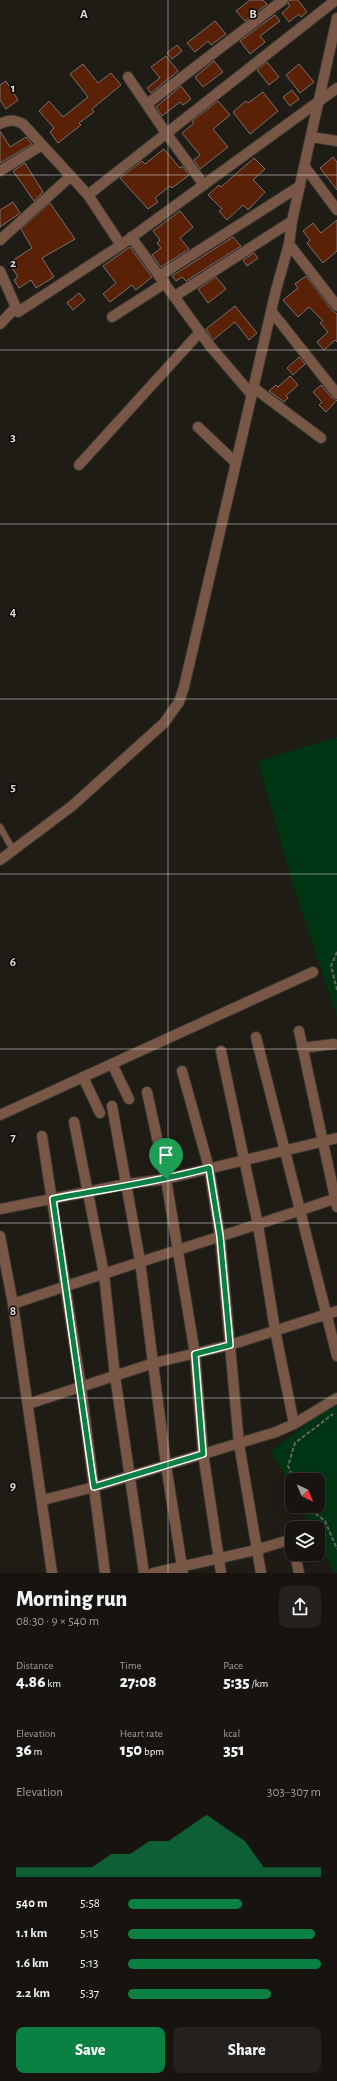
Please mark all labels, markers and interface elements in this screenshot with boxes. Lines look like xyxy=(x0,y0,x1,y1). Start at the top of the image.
text: A xyxy=(80,8,88,21)
text: B xyxy=(249,8,257,21)
text: 1 xyxy=(11,82,15,95)
text: 2 xyxy=(10,257,16,270)
text: 3 xyxy=(10,431,16,444)
text: 4 xyxy=(10,606,17,619)
text: 5 xyxy=(10,781,16,794)
text: 6 xyxy=(10,956,16,969)
text: 7 xyxy=(10,1131,16,1144)
pin xyxy=(149,1138,183,1179)
icon: arrive xyxy=(155,1144,177,1166)
text: 8 xyxy=(10,1305,16,1318)
north arrow xyxy=(285,1473,325,1513)
map controls xyxy=(285,1473,325,1561)
text: 9 xyxy=(10,1480,16,1493)
button: layers xyxy=(285,1521,325,1561)
button: share xyxy=(279,1586,321,1628)
text: Morning run xyxy=(16,1588,127,1610)
text: 08:30 · 9 × 540 m xyxy=(16,1615,99,1628)
text: Distance xyxy=(16,1660,53,1671)
text: Time xyxy=(120,1660,142,1671)
text: Pace xyxy=(223,1660,243,1671)
text: 4.86 xyxy=(16,1673,45,1690)
text: 27:08 xyxy=(120,1673,157,1690)
text: 5:35 xyxy=(223,1673,250,1690)
text: km xyxy=(45,1678,61,1689)
text: /km xyxy=(250,1678,268,1689)
text: Elevation xyxy=(16,1728,56,1739)
text: Heart rate xyxy=(120,1728,163,1739)
text: kcal xyxy=(223,1728,240,1739)
text: 36 xyxy=(16,1741,32,1758)
text: 150 xyxy=(120,1741,142,1758)
text: 351 xyxy=(223,1741,245,1758)
text: m xyxy=(32,1746,42,1757)
text: bpm xyxy=(142,1746,164,1757)
text: Elevation xyxy=(16,1786,63,1799)
text: 303–307 m xyxy=(267,1786,321,1799)
text: 540 m xyxy=(16,1897,47,1910)
text: 5:58 xyxy=(80,1897,100,1910)
text: 1.1 km xyxy=(16,1927,47,1940)
text: 5:15 xyxy=(80,1927,98,1940)
text: 1.6 km xyxy=(16,1957,49,1970)
text: 5:13 xyxy=(80,1957,98,1970)
text: 2.2 km xyxy=(16,1987,50,2000)
text: 5:37 xyxy=(80,1987,99,2000)
button: Save xyxy=(16,2027,165,2073)
button: Share xyxy=(173,2027,321,2073)

